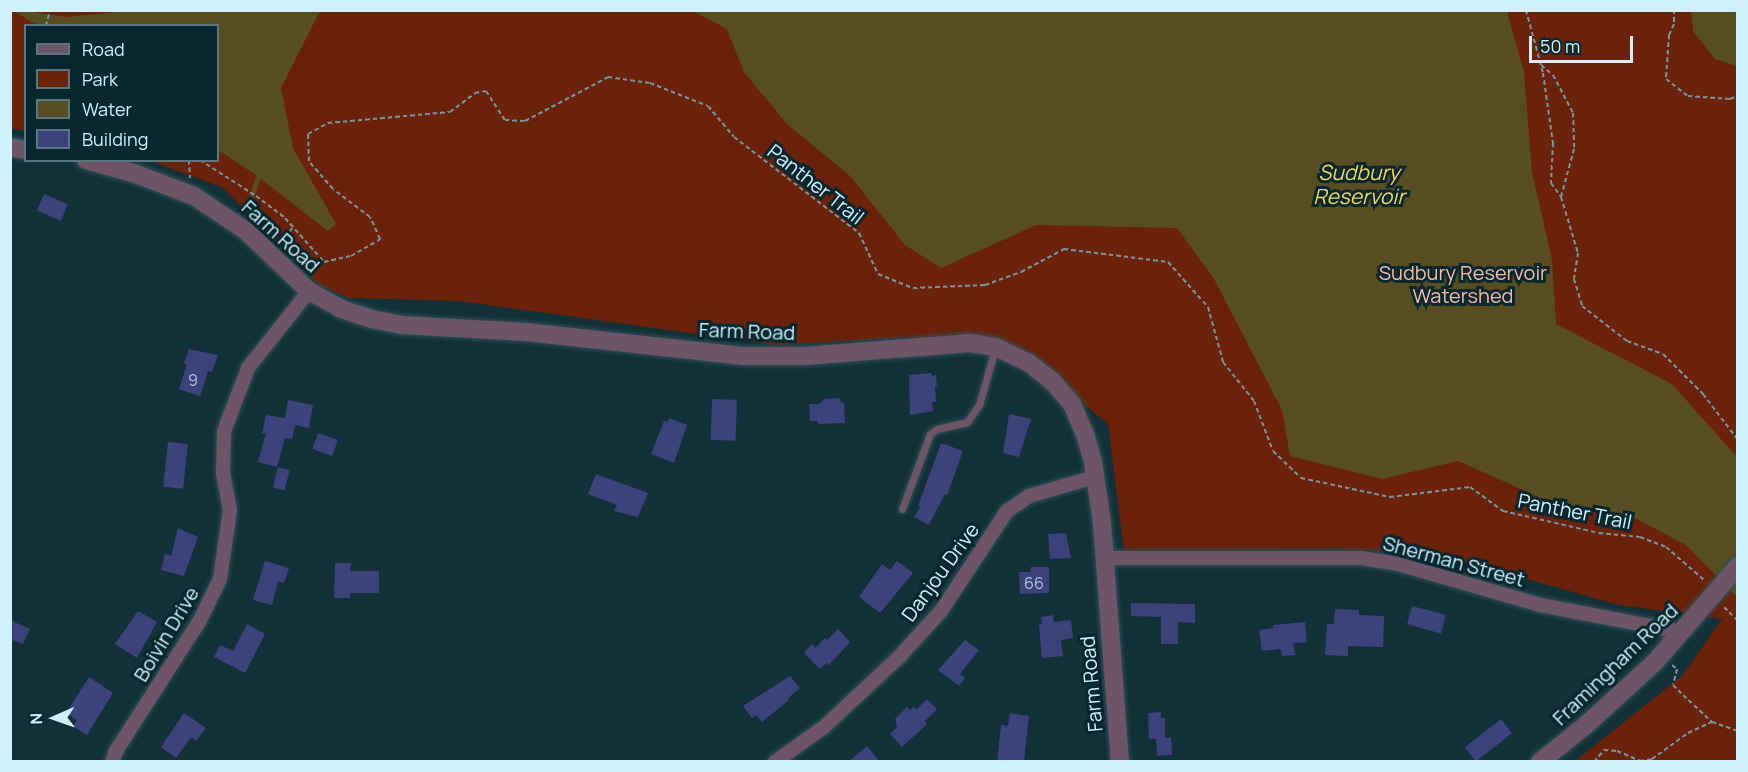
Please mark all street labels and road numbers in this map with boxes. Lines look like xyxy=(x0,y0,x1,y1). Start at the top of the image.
street label: Panther Trail xyxy=(763,139,869,229)
street label: Farm Road xyxy=(237,195,325,277)
street label: Farm Road xyxy=(698,317,796,345)
street label: Panther Trail xyxy=(1516,488,1634,534)
street label: Danjou Drive xyxy=(896,518,984,626)
street label: Sherman Street xyxy=(1380,531,1528,591)
street label: Boivin Drive xyxy=(128,582,204,686)
street label: Framingham Road xyxy=(1547,598,1683,730)
street label: Farm Road xyxy=(1075,635,1107,733)

